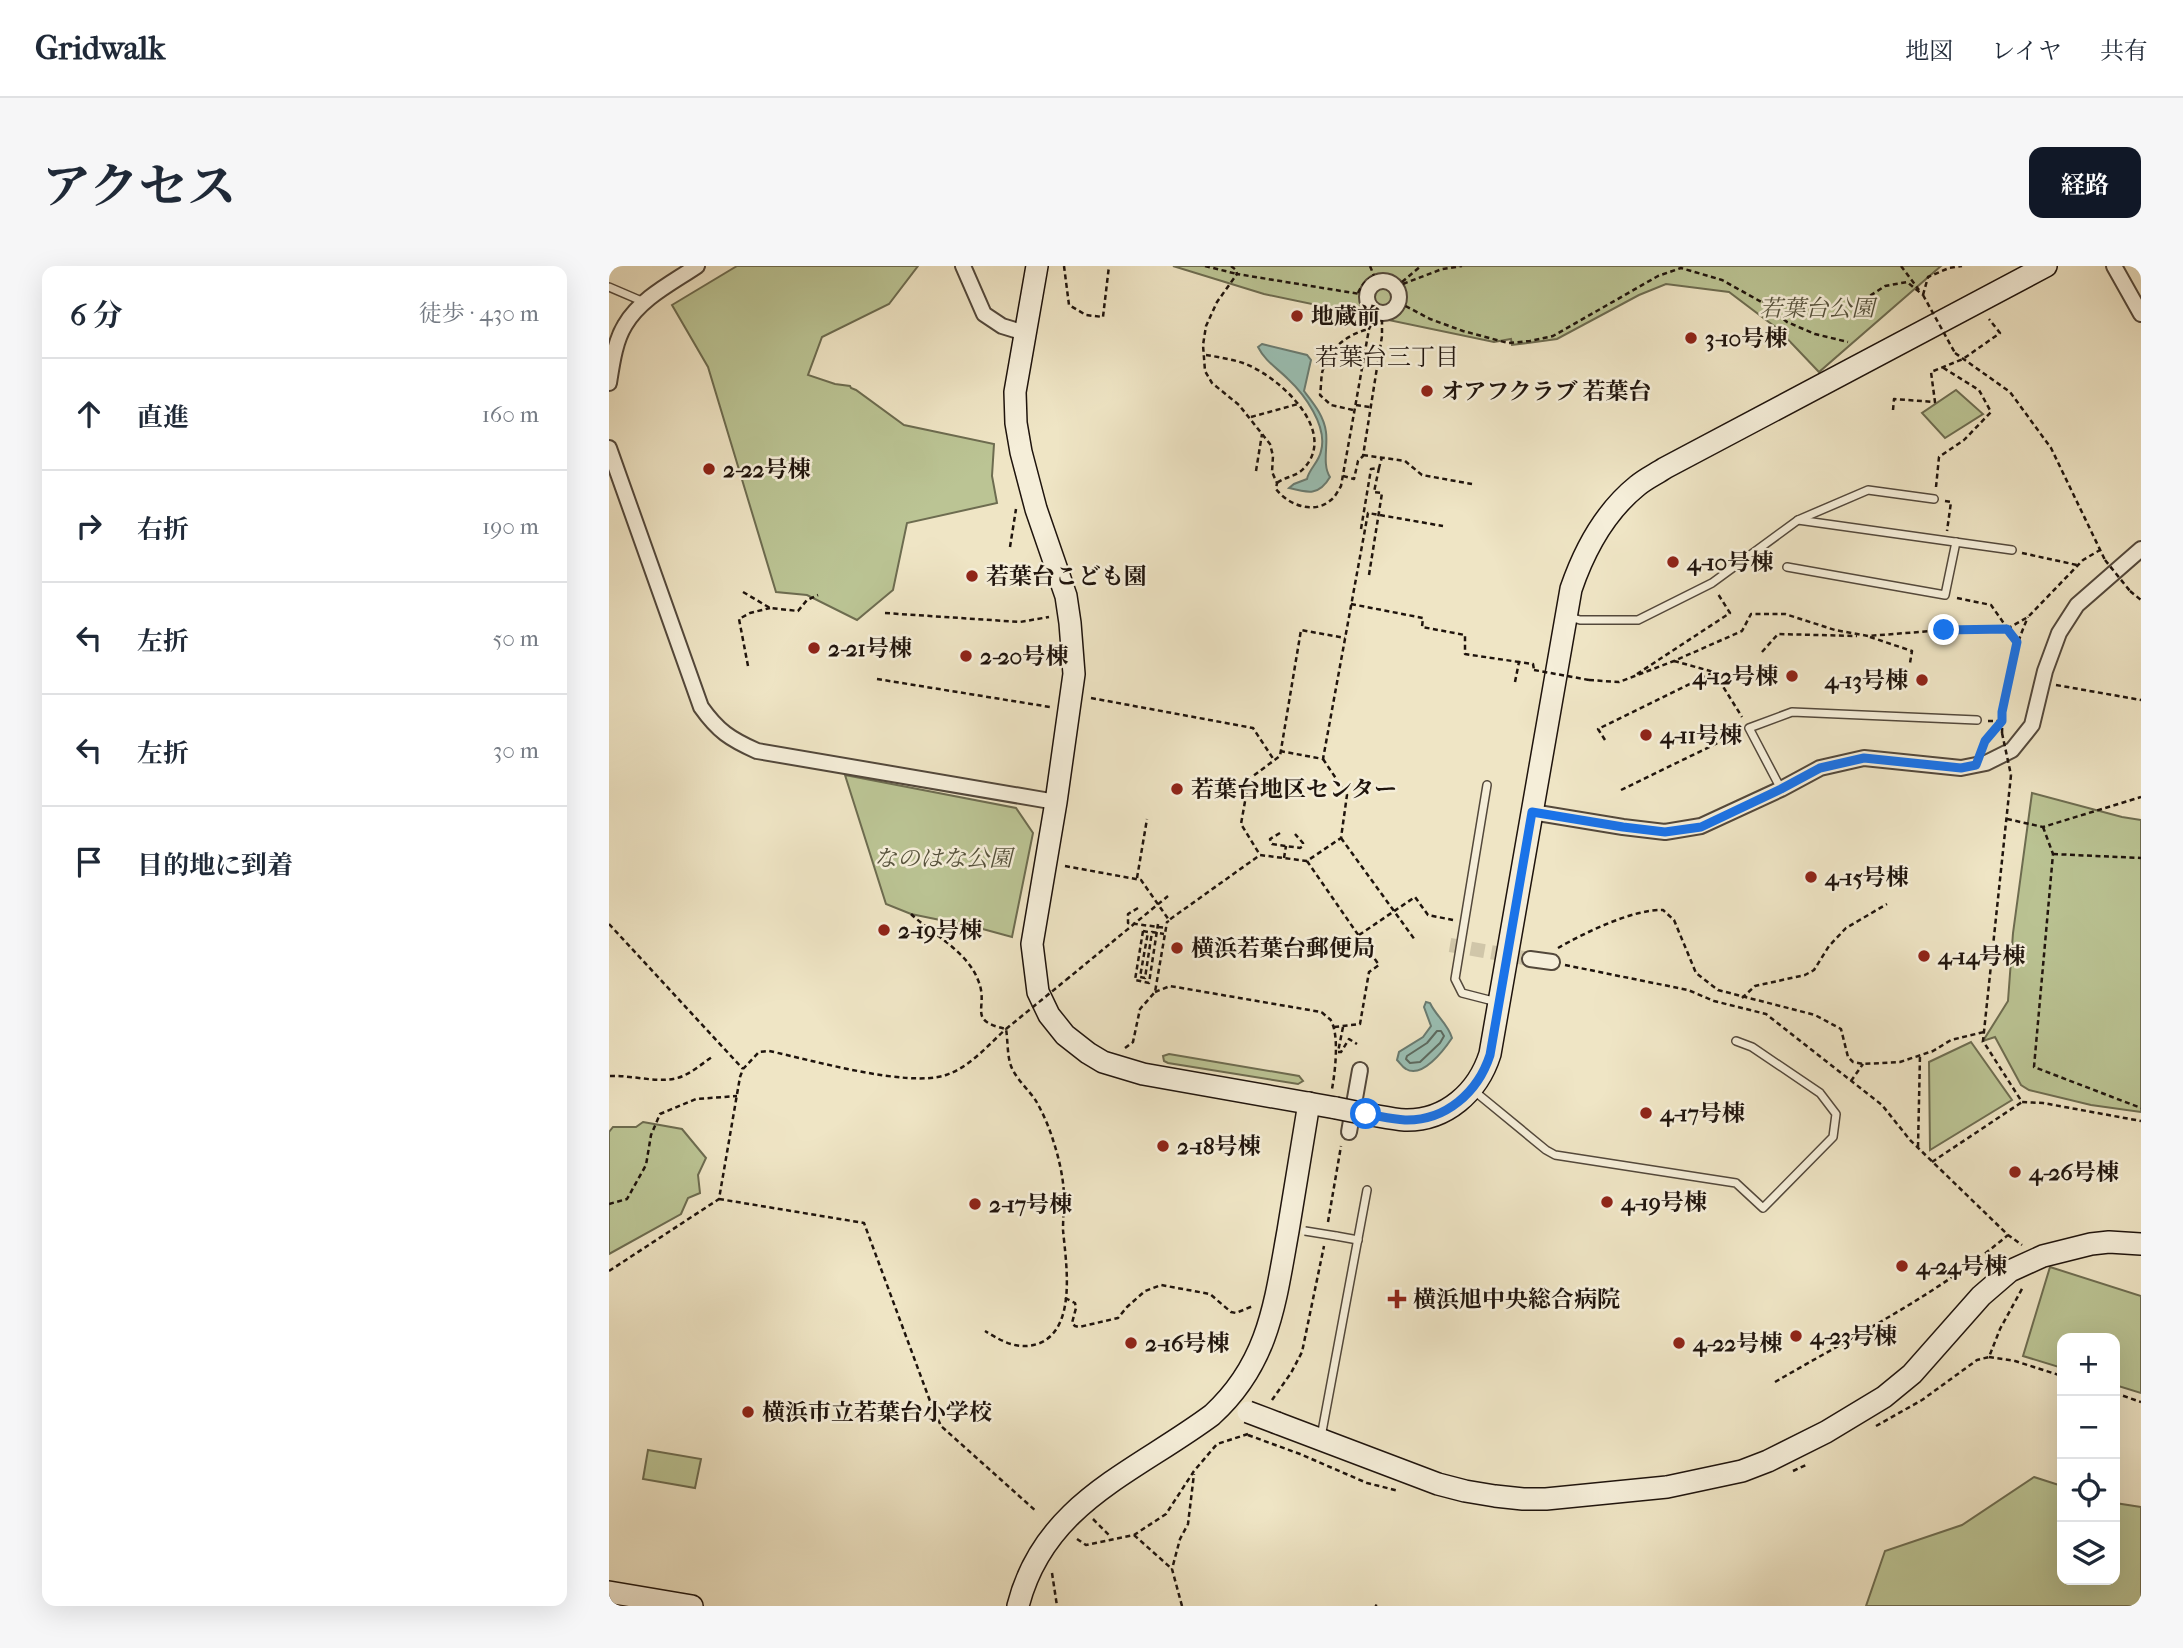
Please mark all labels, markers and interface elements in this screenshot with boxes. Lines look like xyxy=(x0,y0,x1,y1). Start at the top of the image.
text: Gridwalk xyxy=(35,29,165,68)
text: 地図 xyxy=(1905,37,1953,65)
text: レイヤ xyxy=(1991,37,2062,65)
text: 共有 xyxy=(2100,37,2148,65)
button: 経路 xyxy=(2029,147,2141,218)
text: アクセス xyxy=(42,158,237,216)
park label: 若葉台公園 xyxy=(1760,295,1879,322)
text: 6 分 xyxy=(70,298,123,333)
text: 徒歩 · 430 m xyxy=(419,300,539,327)
place label: 地蔵前 xyxy=(1311,303,1380,330)
marker: 地蔵前 xyxy=(1289,308,1305,324)
place label: 3-10号棟 xyxy=(1705,325,1787,352)
marker: 3-10号棟 xyxy=(1683,330,1699,346)
district label: 若葉台三丁目 xyxy=(1315,343,1459,371)
place label: オアフクラブ 若葉台 xyxy=(1441,378,1652,405)
marker: オアフクラブ 若葉台 xyxy=(1419,383,1435,399)
icon: ahead xyxy=(70,395,108,433)
text: 160 m xyxy=(482,401,539,428)
text: 直進 xyxy=(137,402,189,433)
place label: 2-22号棟 xyxy=(723,456,810,483)
marker: 2-22号棟 xyxy=(701,461,717,477)
icon: right xyxy=(70,507,108,545)
text: 190 m xyxy=(482,513,539,540)
text: 右折 xyxy=(137,514,189,545)
place label: 4-10号棟 xyxy=(1686,549,1773,576)
marker: 4-10号棟 xyxy=(1665,554,1681,570)
place label: 若葉台こども園 xyxy=(986,563,1147,590)
marker: 若葉台こども園 xyxy=(964,568,980,584)
route end xyxy=(1928,614,1959,645)
icon: left xyxy=(70,619,108,657)
text: 50 m xyxy=(492,625,539,652)
text: 左折 xyxy=(137,626,189,657)
place label: 2-21号棟 xyxy=(828,635,912,662)
marker: 2-21号棟 xyxy=(806,640,822,656)
place label: 2-20号棟 xyxy=(980,643,1068,670)
marker: 2-20号棟 xyxy=(958,648,974,664)
place label: 4-12号棟 xyxy=(1691,663,1778,690)
place label: 4-13号棟 xyxy=(1824,667,1908,694)
marker: 4-12号棟 xyxy=(1784,668,1800,684)
marker: 4-13号棟 xyxy=(1914,672,1930,688)
place label: 4-11号棟 xyxy=(1659,722,1742,749)
marker: 4-11号棟 xyxy=(1638,727,1654,743)
icon: left xyxy=(70,731,108,769)
text: 30 m xyxy=(493,737,539,764)
text: 左折 xyxy=(137,738,189,769)
place label: 若葉台地区センター xyxy=(1191,776,1397,803)
marker: 若葉台地区センター xyxy=(1169,781,1185,797)
icon: arrive xyxy=(70,843,108,881)
park label: なのはな公園 xyxy=(874,845,1016,872)
text: 目的地に到着 xyxy=(137,850,293,881)
place label: 4-15号棟 xyxy=(1824,864,1909,891)
marker: 4-15号棟 xyxy=(1803,869,1819,885)
place label: 2-19号棟 xyxy=(898,917,982,944)
marker: 2-19号棟 xyxy=(876,922,892,938)
place label: 横浜若葉台郵便局 xyxy=(1191,935,1375,962)
marker: 横浜若葉台郵便局 xyxy=(1169,940,1185,956)
place label: 4-14号棟 xyxy=(1937,943,2025,970)
marker: 4-14号棟 xyxy=(1916,948,1932,964)
route start xyxy=(1350,1098,1381,1129)
place label: 4-17号棟 xyxy=(1659,1100,1745,1127)
marker: 4-17号棟 xyxy=(1638,1105,1654,1121)
place label: 2-18号棟 xyxy=(1177,1133,1261,1160)
marker: 2-18号棟 xyxy=(1155,1138,1171,1154)
place label: 4-26号棟 xyxy=(2028,1159,2119,1186)
marker: 4-26号棟 xyxy=(2007,1164,2023,1180)
place label: 4-19号棟 xyxy=(1620,1189,1707,1216)
place label: 2-17号棟 xyxy=(989,1191,1072,1218)
marker: 4-19号棟 xyxy=(1599,1194,1615,1210)
marker: 2-17号棟 xyxy=(967,1196,983,1212)
place label: 4-24号棟 xyxy=(1915,1253,2007,1280)
marker: 4-24号棟 xyxy=(1894,1258,1910,1274)
place label: 横浜旭中央総合病院 xyxy=(1413,1286,1620,1313)
marker: 横浜旭中央総合病院 xyxy=(1387,1289,1407,1309)
place label: 4-23号棟 xyxy=(1809,1323,1897,1350)
marker: 4-23号棟 xyxy=(1788,1328,1804,1344)
place label: 2-16号棟 xyxy=(1145,1330,1229,1357)
place label: 4-22号棟 xyxy=(1692,1330,1782,1357)
map controls xyxy=(2057,1333,2120,1585)
button: + xyxy=(2057,1333,2120,1396)
marker: 2-16号棟 xyxy=(1123,1335,1139,1351)
marker: 4-22号棟 xyxy=(1671,1335,1687,1351)
button: − xyxy=(2057,1396,2120,1459)
place label: 横浜市立若葉台小学校 xyxy=(762,1399,992,1426)
marker: 横浜市立若葉台小学校 xyxy=(740,1404,756,1420)
button: locate xyxy=(2057,1459,2120,1522)
button: layers xyxy=(2057,1522,2120,1585)

